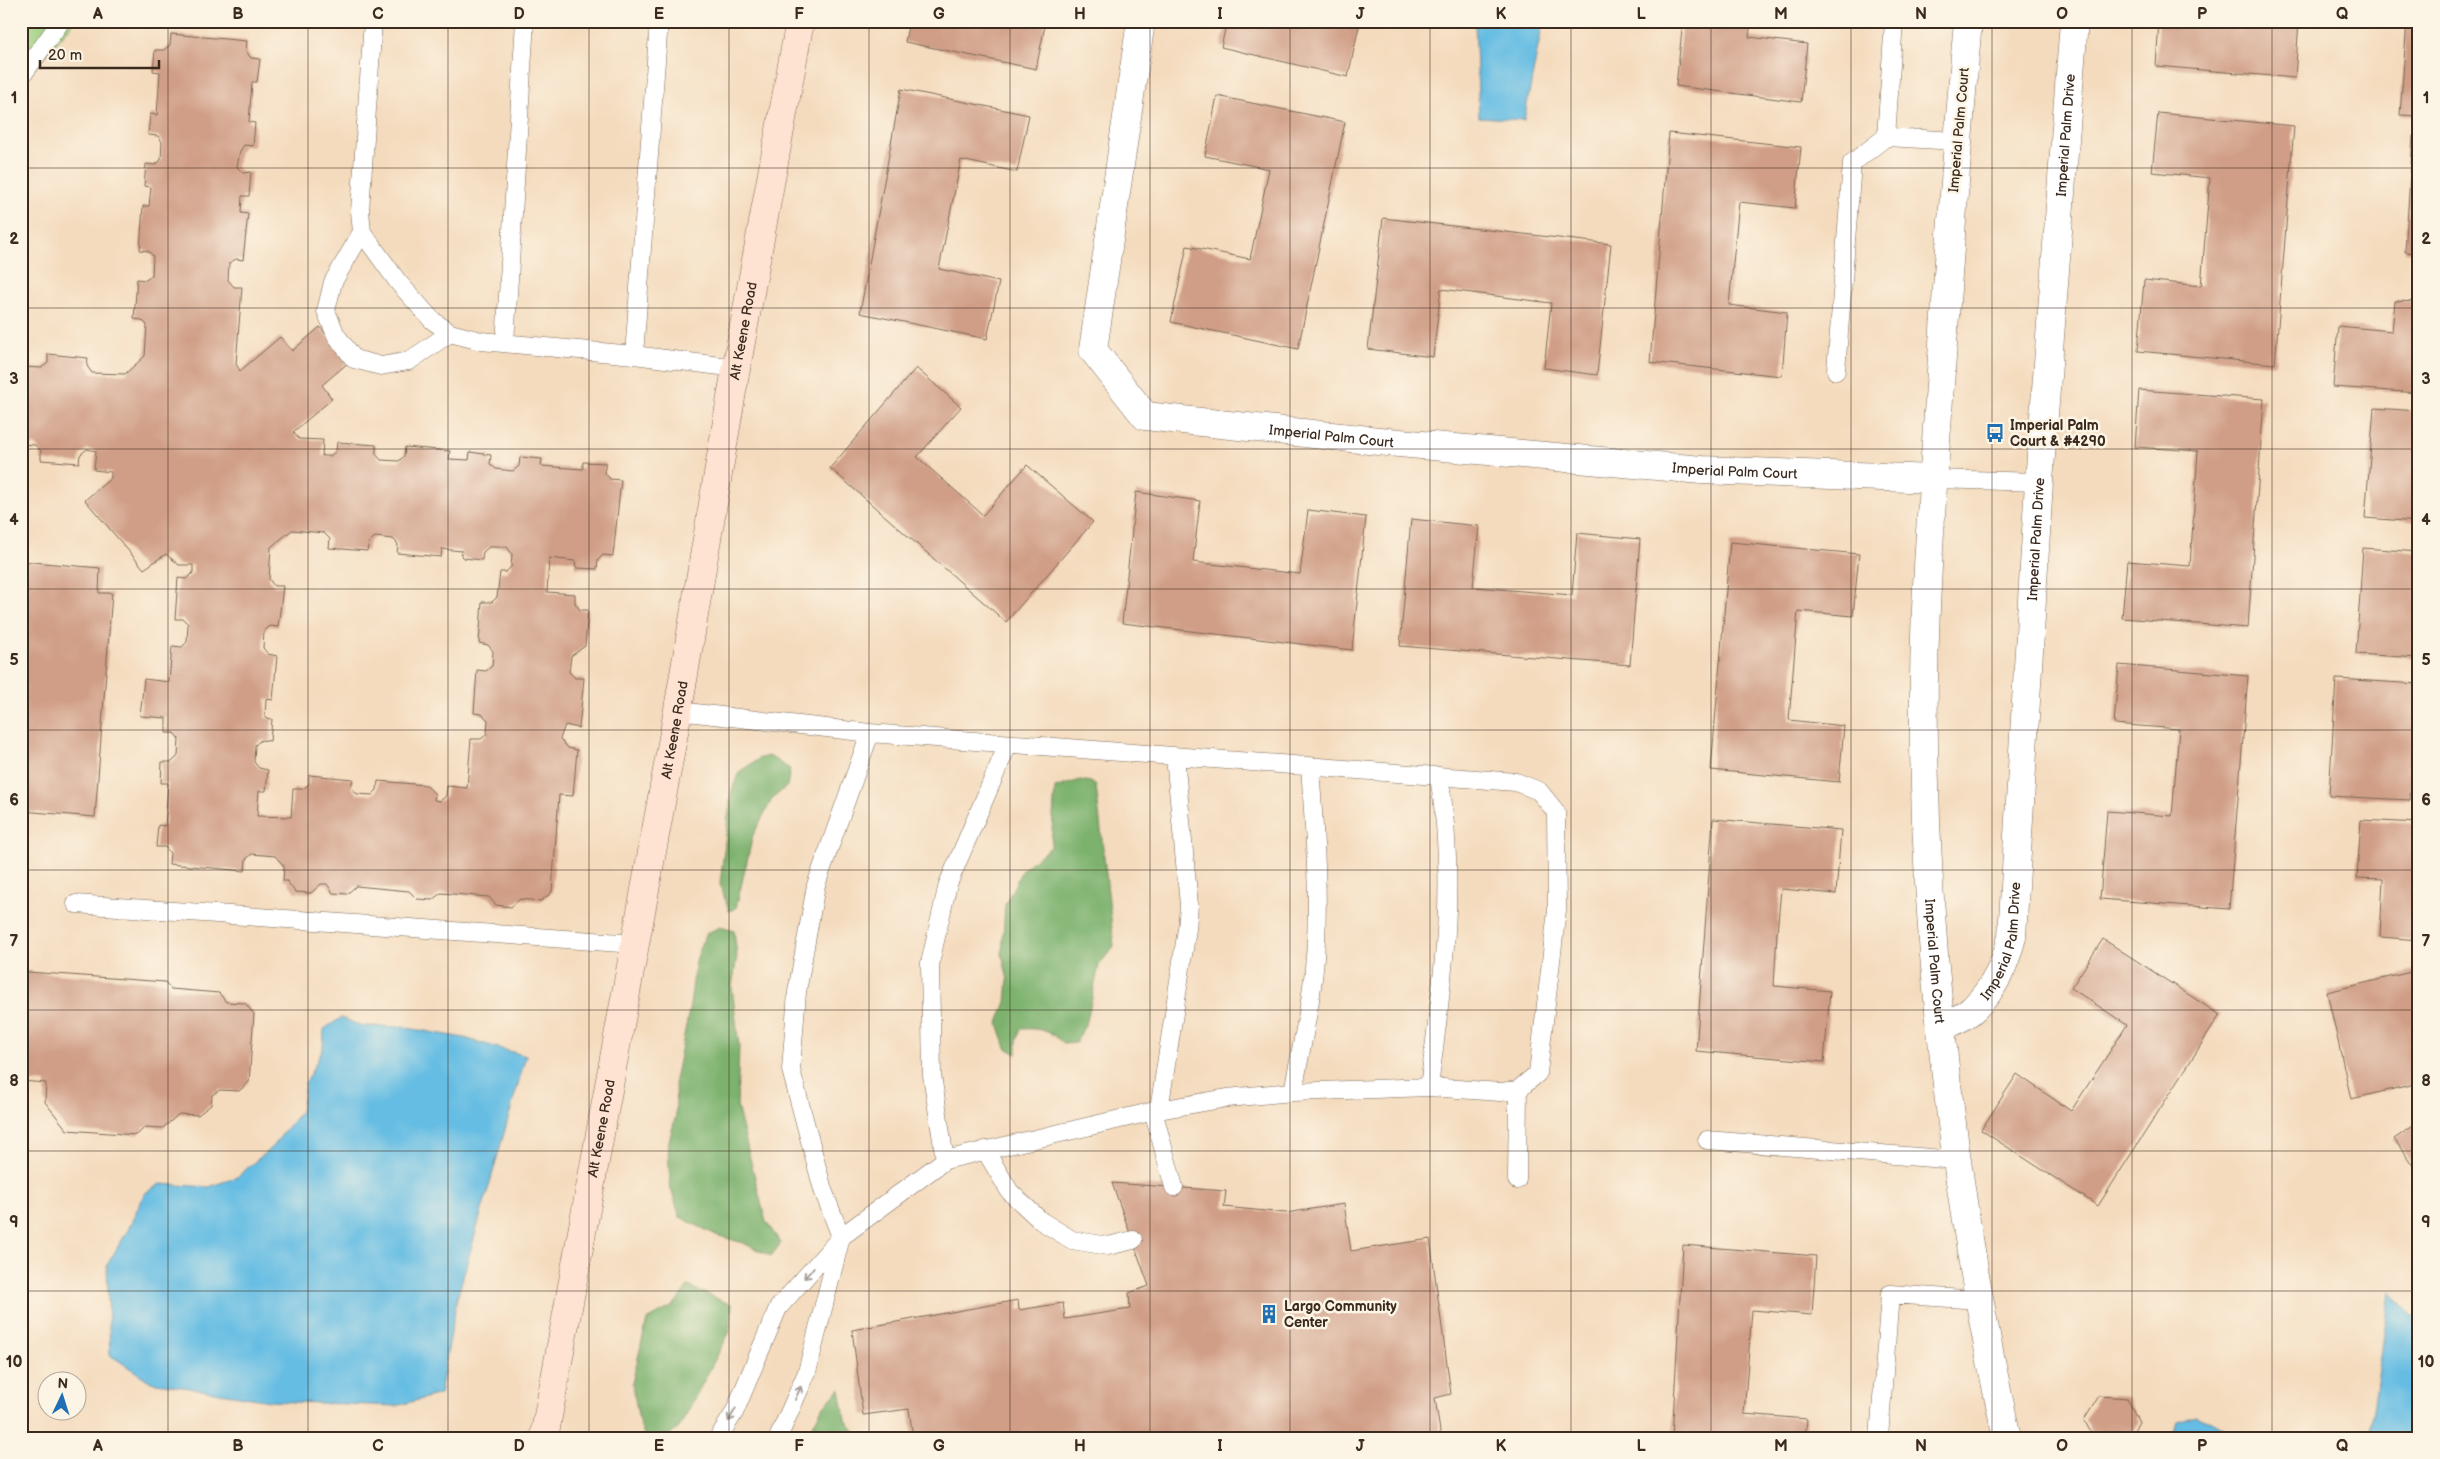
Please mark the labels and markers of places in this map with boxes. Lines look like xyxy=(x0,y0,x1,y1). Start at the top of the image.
place label: Imperial Palm Court & #4290 xyxy=(2010,417,2106,450)
bus stop icon: Imperial Palm Court & #4290 xyxy=(1984,422,2006,444)
place label: Largo Community Center xyxy=(1284,1298,1397,1331)
building icon: Largo Community Center xyxy=(1258,1303,1280,1325)

